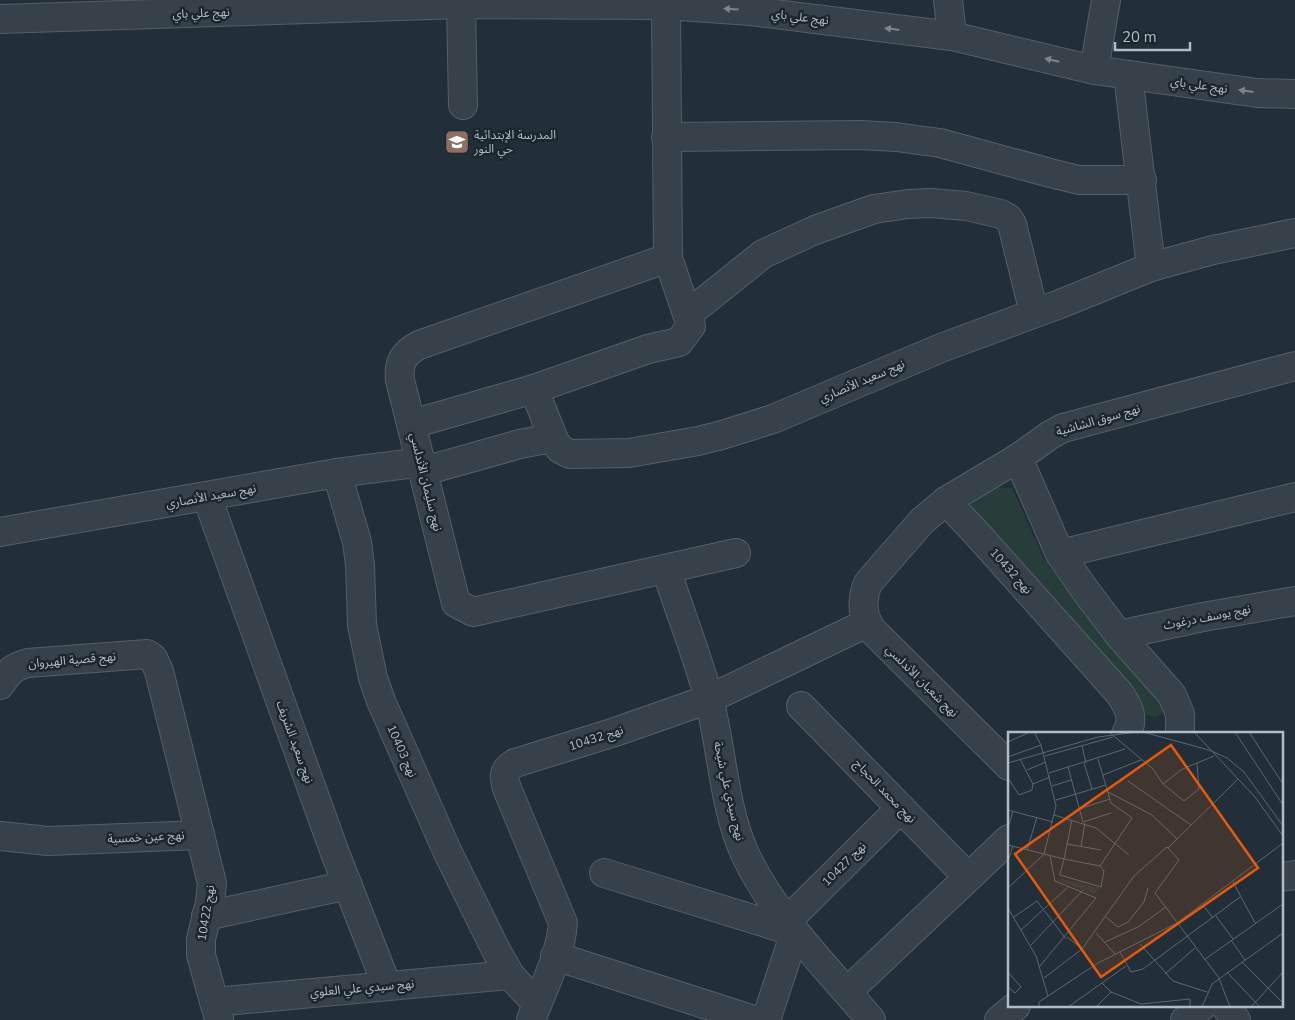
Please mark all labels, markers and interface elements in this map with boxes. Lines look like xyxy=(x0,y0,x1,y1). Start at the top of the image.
street label: نهج علي باي xyxy=(172,4,230,24)
one-way arrow xyxy=(723,5,739,13)
street label: نهج علي باي xyxy=(770,6,830,30)
scale bar xyxy=(1115,20,1190,52)
one-way arrow xyxy=(884,24,900,32)
text: 20 m xyxy=(1122,27,1157,47)
one-way arrow xyxy=(1044,56,1059,64)
street label: نهج علي باي xyxy=(1169,73,1229,99)
one-way arrow xyxy=(1238,87,1254,95)
place label: المدرسة الإبتدائية حي النور xyxy=(473,127,556,159)
school or university icon: المدرسة الإبتدائية حي النور xyxy=(444,129,470,155)
street label: نهج سعيد الأنصاري xyxy=(817,356,908,408)
street label: نهج سوق الشاشية xyxy=(1054,400,1142,441)
street label: نهج سليمان الأندلسي xyxy=(404,431,446,533)
street label: نهج سعيد الأنصاري xyxy=(165,480,258,514)
street label: نهج 10432 xyxy=(986,545,1036,598)
street label: نهج يوسف درغوث xyxy=(1162,601,1252,634)
street label: نهج شعبان الأندلسي xyxy=(881,641,962,722)
street label: نهج قصية الهيروان xyxy=(27,648,117,673)
street label: نهج سعيد الشريف xyxy=(272,698,317,786)
street label: نهج 10403 xyxy=(382,722,421,780)
street label: نهج 10432 xyxy=(567,722,626,755)
inset map xyxy=(1008,732,1282,1008)
street label: نهج سيدي علي شيحة xyxy=(708,740,748,843)
street label: نهج محمد الحجاج xyxy=(850,756,920,827)
street label: نهج عين خمسية xyxy=(107,827,185,848)
street label: نهج 10427 xyxy=(818,838,870,890)
street label: نهج 10422 xyxy=(194,884,219,942)
street label: نهج سيدي علي العلوي xyxy=(309,975,415,1002)

